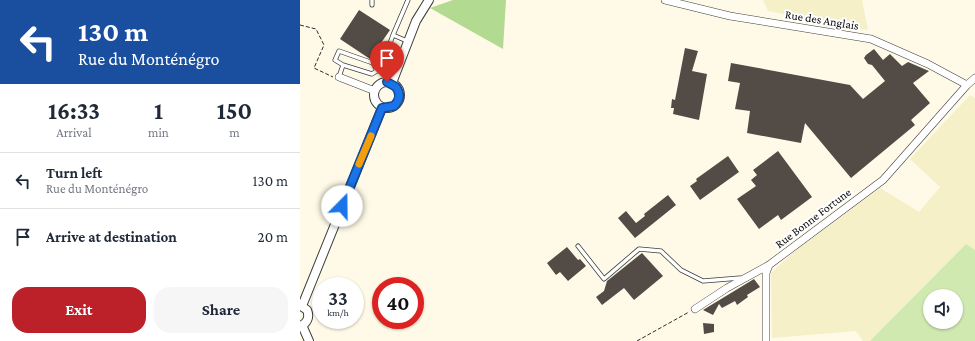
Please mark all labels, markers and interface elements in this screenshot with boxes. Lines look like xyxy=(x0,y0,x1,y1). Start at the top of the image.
street label: Rue des Anglais xyxy=(784,7,860,33)
icon: left xyxy=(12,16,64,68)
text: 130 m xyxy=(78,16,148,47)
pin xyxy=(370,41,404,82)
icon: arrive xyxy=(376,47,398,69)
text: Rue du Monténégro xyxy=(78,49,220,69)
text: 16:33 xyxy=(48,97,100,124)
text: 1 xyxy=(154,97,163,124)
text: 150 xyxy=(217,97,252,124)
text: Arrival xyxy=(56,125,92,140)
text: min xyxy=(148,125,169,140)
text: m xyxy=(229,125,240,140)
text: Turn left xyxy=(46,165,102,181)
icon: left xyxy=(12,170,34,192)
text: 130 m xyxy=(253,173,288,189)
text: Rue du Monténégro xyxy=(46,181,148,196)
position arrow xyxy=(321,185,363,227)
street label: Rue Bonne Fortune xyxy=(772,185,854,251)
icon: arrive xyxy=(12,226,34,248)
text: Arrive at destination xyxy=(46,229,177,245)
text: 20 m xyxy=(258,229,288,245)
speed limit sign: 40 xyxy=(372,277,424,329)
button: Exit xyxy=(12,287,146,333)
button: Share xyxy=(154,287,288,333)
text: 33 xyxy=(328,287,348,309)
map controls xyxy=(923,289,963,329)
button: sound xyxy=(923,289,963,329)
text: km/h xyxy=(327,307,349,318)

